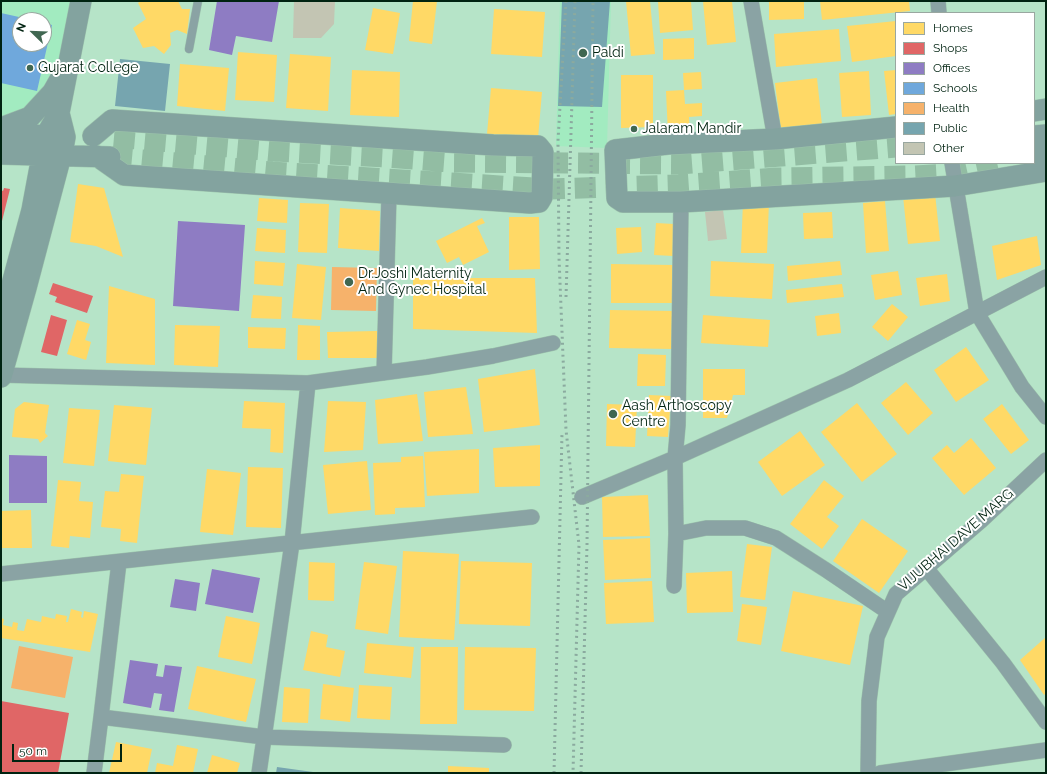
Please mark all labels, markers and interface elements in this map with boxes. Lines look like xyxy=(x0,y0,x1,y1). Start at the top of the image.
north arrow xyxy=(12,12,52,52)
legend xyxy=(895,12,1035,164)
text: N xyxy=(14,21,29,34)
text: Homes xyxy=(933,21,973,35)
text: Shops xyxy=(933,41,968,55)
place label: Paldi xyxy=(592,45,624,61)
marker: Paldi xyxy=(577,47,589,59)
place label: Gujarat College xyxy=(38,60,138,76)
text: Offices xyxy=(933,61,970,75)
marker: Gujarat College xyxy=(25,63,35,73)
text: Schools xyxy=(933,81,977,95)
text: Health xyxy=(933,101,970,115)
place label: Jalaram Mandir xyxy=(642,121,741,137)
text: Public xyxy=(933,121,967,135)
marker: Jalaram Mandir xyxy=(629,124,639,134)
text: Other xyxy=(933,141,964,155)
place label: Dr.Joshi Maternity And Gynec Hospital xyxy=(358,266,486,298)
marker: Dr.Joshi Maternity And Gynec Hospital xyxy=(343,276,355,288)
place label: Aash Arthoscopy Centre xyxy=(622,398,732,430)
marker: Aash Arthoscopy Centre xyxy=(607,408,619,420)
street label: VIJUBHAI DAVE MARG xyxy=(895,485,1017,595)
scale bar xyxy=(14,736,124,762)
text: 50 m xyxy=(19,744,47,758)

